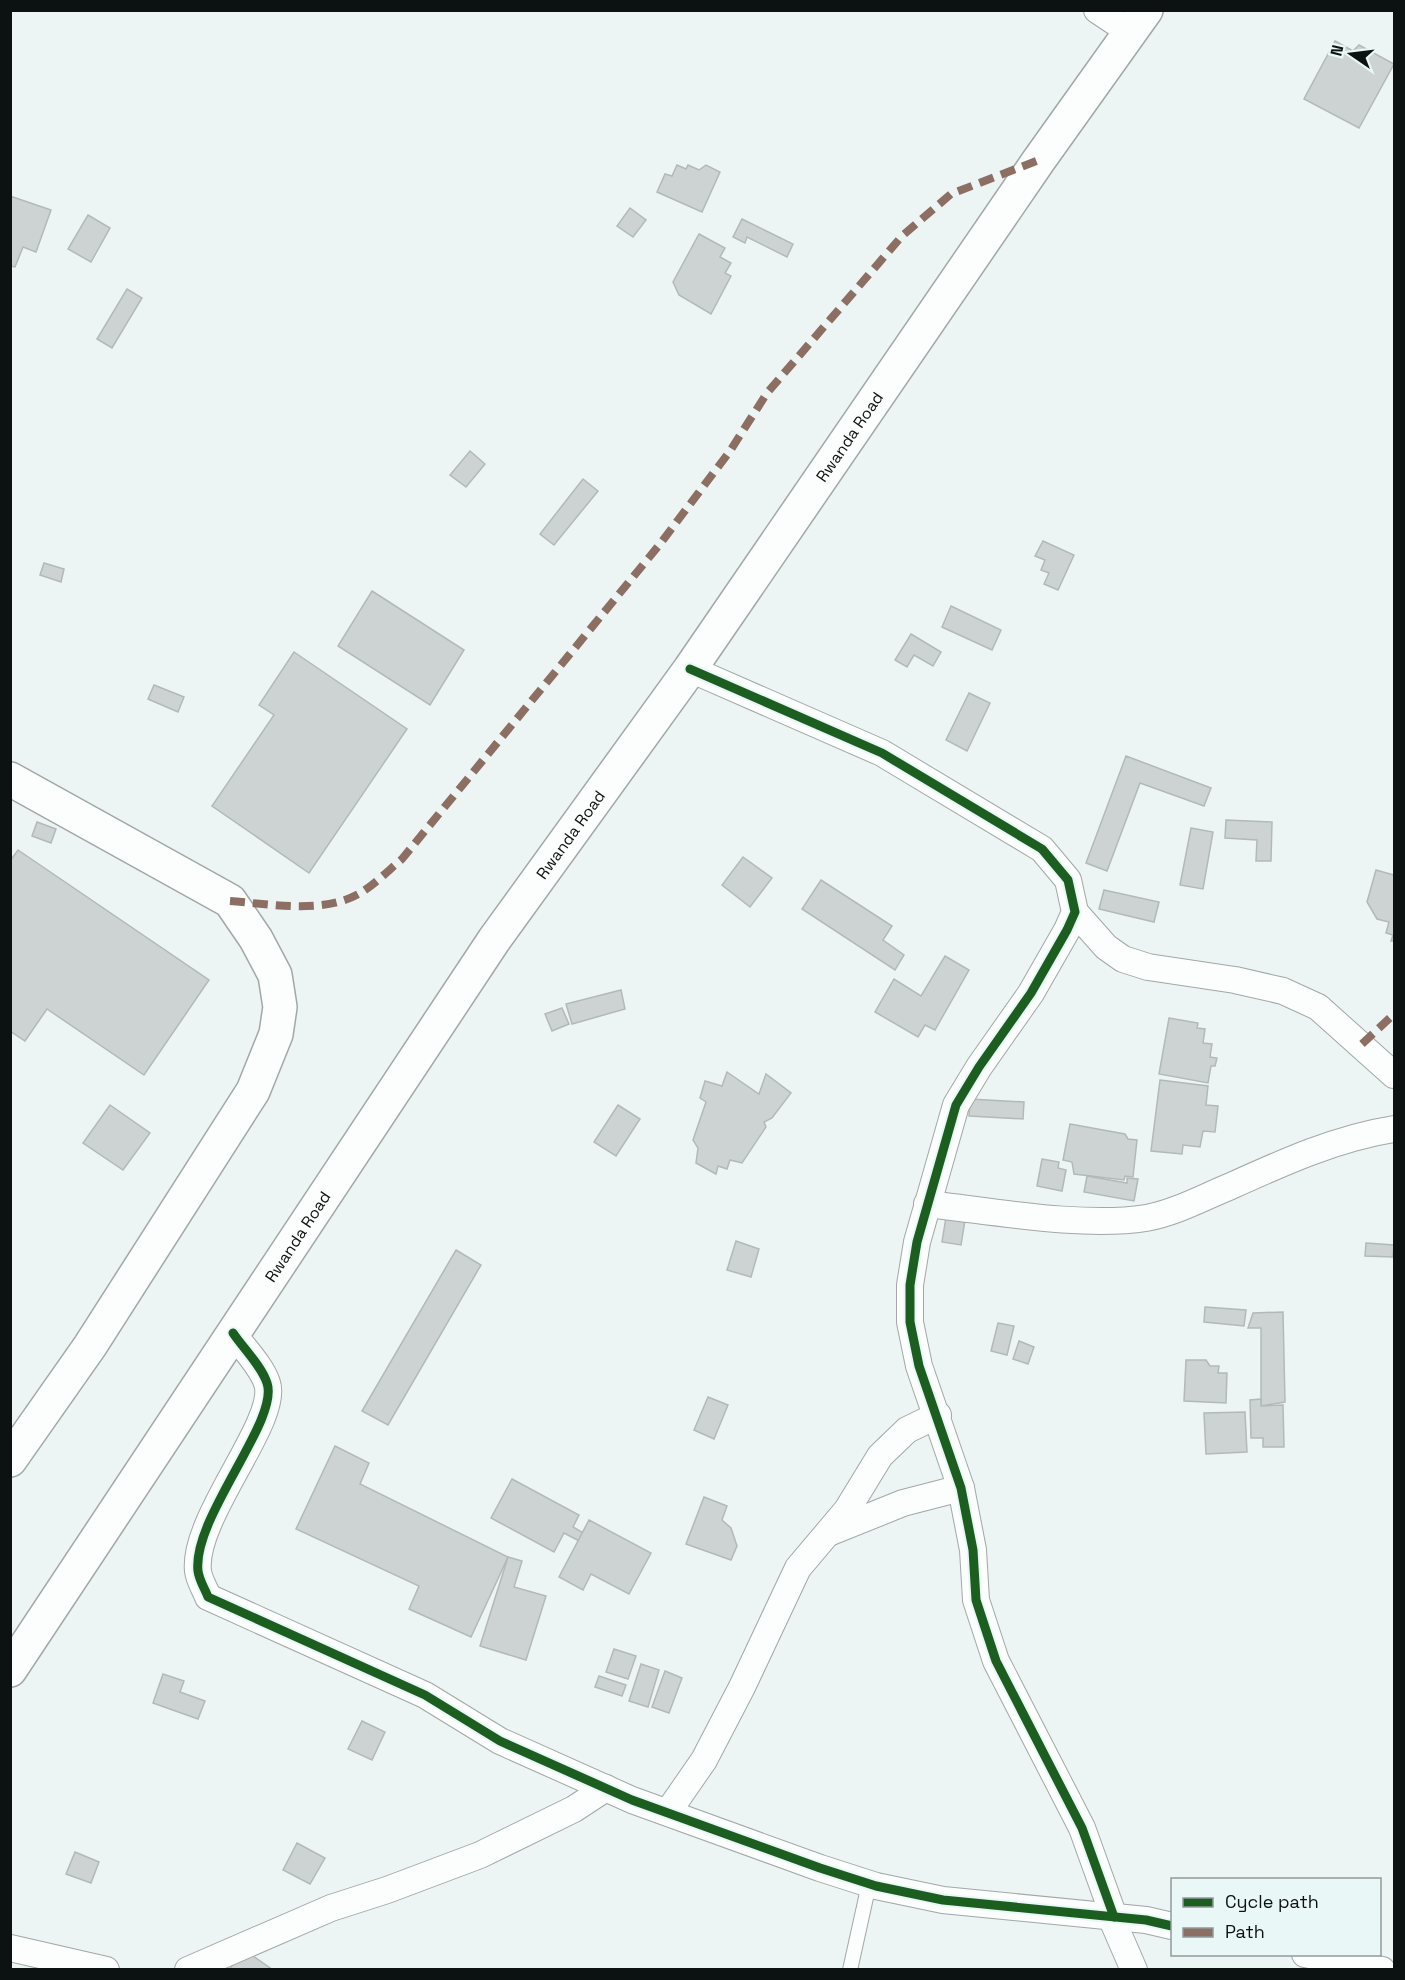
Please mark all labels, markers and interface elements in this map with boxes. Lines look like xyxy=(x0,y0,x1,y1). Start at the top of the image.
north arrow xyxy=(1321,24,1381,84)
text: N xyxy=(1325,43,1348,58)
street label: Rwanda Road xyxy=(811,388,888,486)
street label: Rwanda Road xyxy=(531,786,609,883)
street label: Rwanda Road xyxy=(260,1187,335,1286)
legend xyxy=(1171,1878,1381,1956)
text: Cycle path xyxy=(1225,1890,1319,1913)
text: Path xyxy=(1225,1920,1265,1943)

